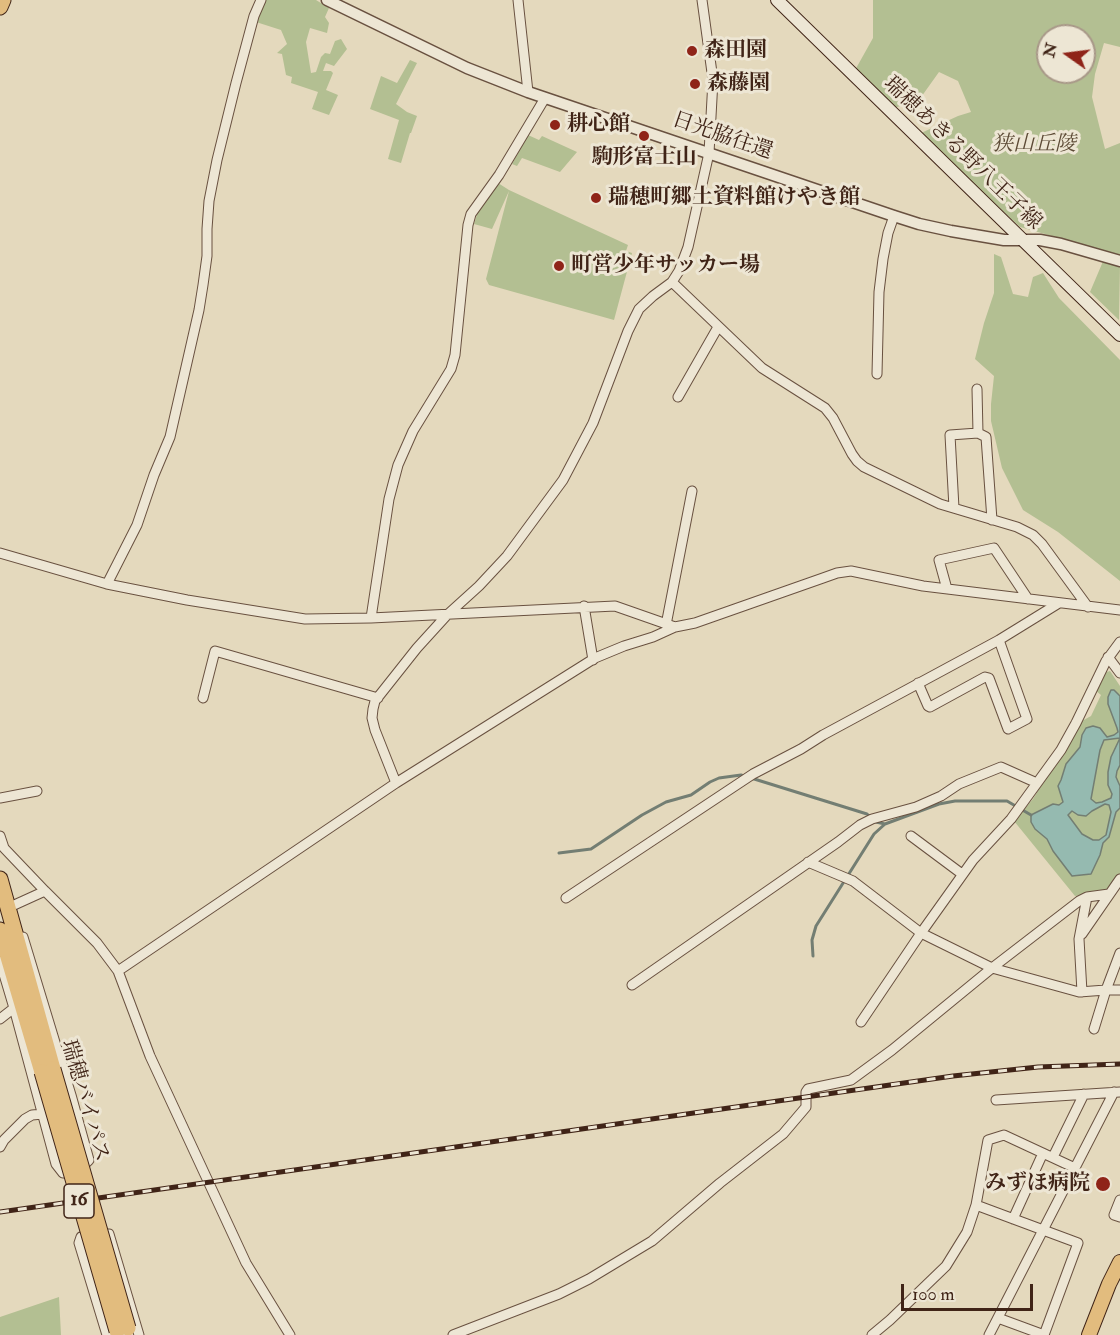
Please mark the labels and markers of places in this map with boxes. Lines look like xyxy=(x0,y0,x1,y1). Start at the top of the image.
place label: 森田園 xyxy=(704,38,767,64)
marker: 森田園 xyxy=(685,44,699,58)
place label: 森藤園 xyxy=(707,71,770,97)
marker: 森藤園 xyxy=(688,77,702,91)
place label: 耕心館 xyxy=(567,112,630,138)
marker: 耕心館 xyxy=(548,118,562,132)
marker: 駒形富士山 xyxy=(637,129,651,143)
place label: 駒形富士山 xyxy=(592,145,696,171)
place label: 瑞穂町郷土資料館けやき館 xyxy=(608,185,860,211)
marker: 瑞穂町郷土資料館けやき館 xyxy=(589,191,603,205)
place label: 町営少年サッカー場 xyxy=(571,253,760,279)
marker: 町営少年サッカー場 xyxy=(552,259,566,273)
place label: みずほ病院 xyxy=(985,1171,1090,1197)
marker: みずほ病院 xyxy=(1094,1175,1112,1193)

